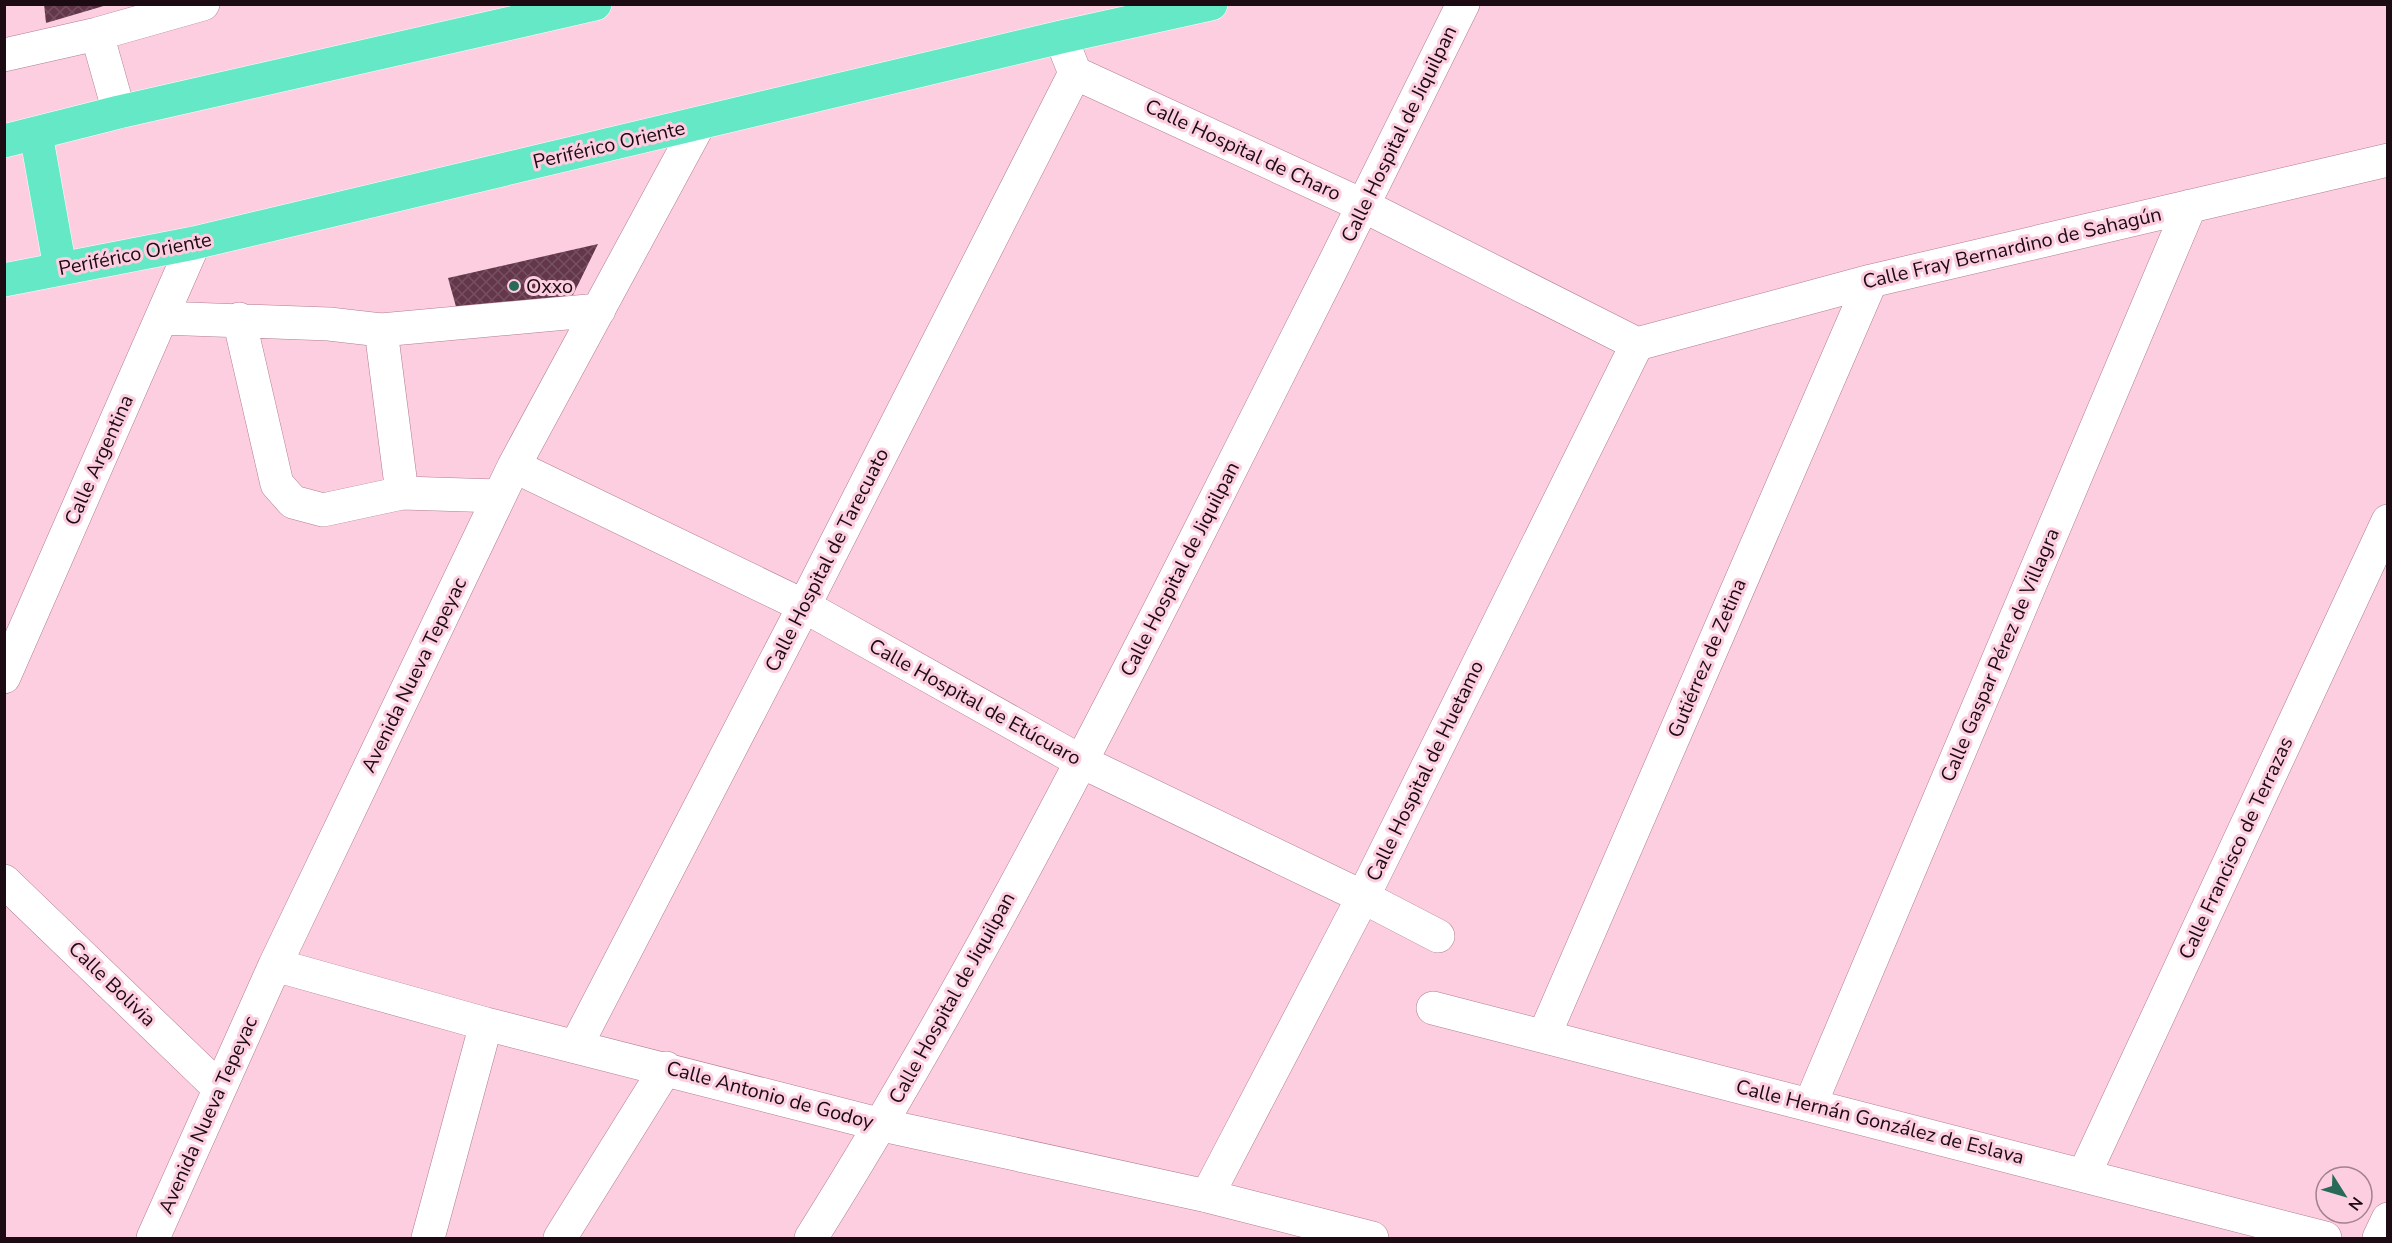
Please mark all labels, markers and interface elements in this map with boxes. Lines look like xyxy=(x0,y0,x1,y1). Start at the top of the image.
street label: Calle Hospital de Jiquilpan xyxy=(1335,21,1463,247)
street label: Calle Hospital de Charo xyxy=(1141,93,1345,207)
street label: Periférico Oriente xyxy=(530,114,688,176)
street label: Calle Fray Bernardino de Sahagún xyxy=(1860,200,2164,296)
street label: Periférico Oriente xyxy=(56,226,214,282)
place label: Oxxo xyxy=(526,273,573,300)
marker: Oxxo xyxy=(507,279,521,293)
street label: Calle Argentina xyxy=(58,390,140,530)
street label: Calle Hospital de Tarecuato xyxy=(759,444,895,676)
street label: Calle Hospital de Jiquilpan xyxy=(1114,457,1246,681)
street label: Calle Gaspar Pérez de Villagra xyxy=(1934,524,2066,786)
street label: Avenida Nueva Tepeyac xyxy=(355,573,473,777)
street label: Gutiérrez de Zetina xyxy=(1661,574,1753,742)
street label: Calle Hospital de Etúcuaro xyxy=(864,632,1086,772)
street label: Calle Hospital de Huetamo xyxy=(1360,656,1490,886)
street label: Calle Francisco de Terrazas xyxy=(2172,732,2300,964)
street label: Calle Hospital de Jiquilpan xyxy=(883,887,1021,1109)
street label: Calle Bolivia xyxy=(62,935,162,1033)
street label: Avenida Nueva Tepeyac xyxy=(152,1012,264,1218)
street label: Calle Antonio de Godoy xyxy=(663,1054,877,1136)
street label: Calle Hernán González de Eslava xyxy=(1733,1073,2027,1171)
north arrow xyxy=(2314,1165,2374,1225)
text: N xyxy=(2343,1192,2368,1215)

